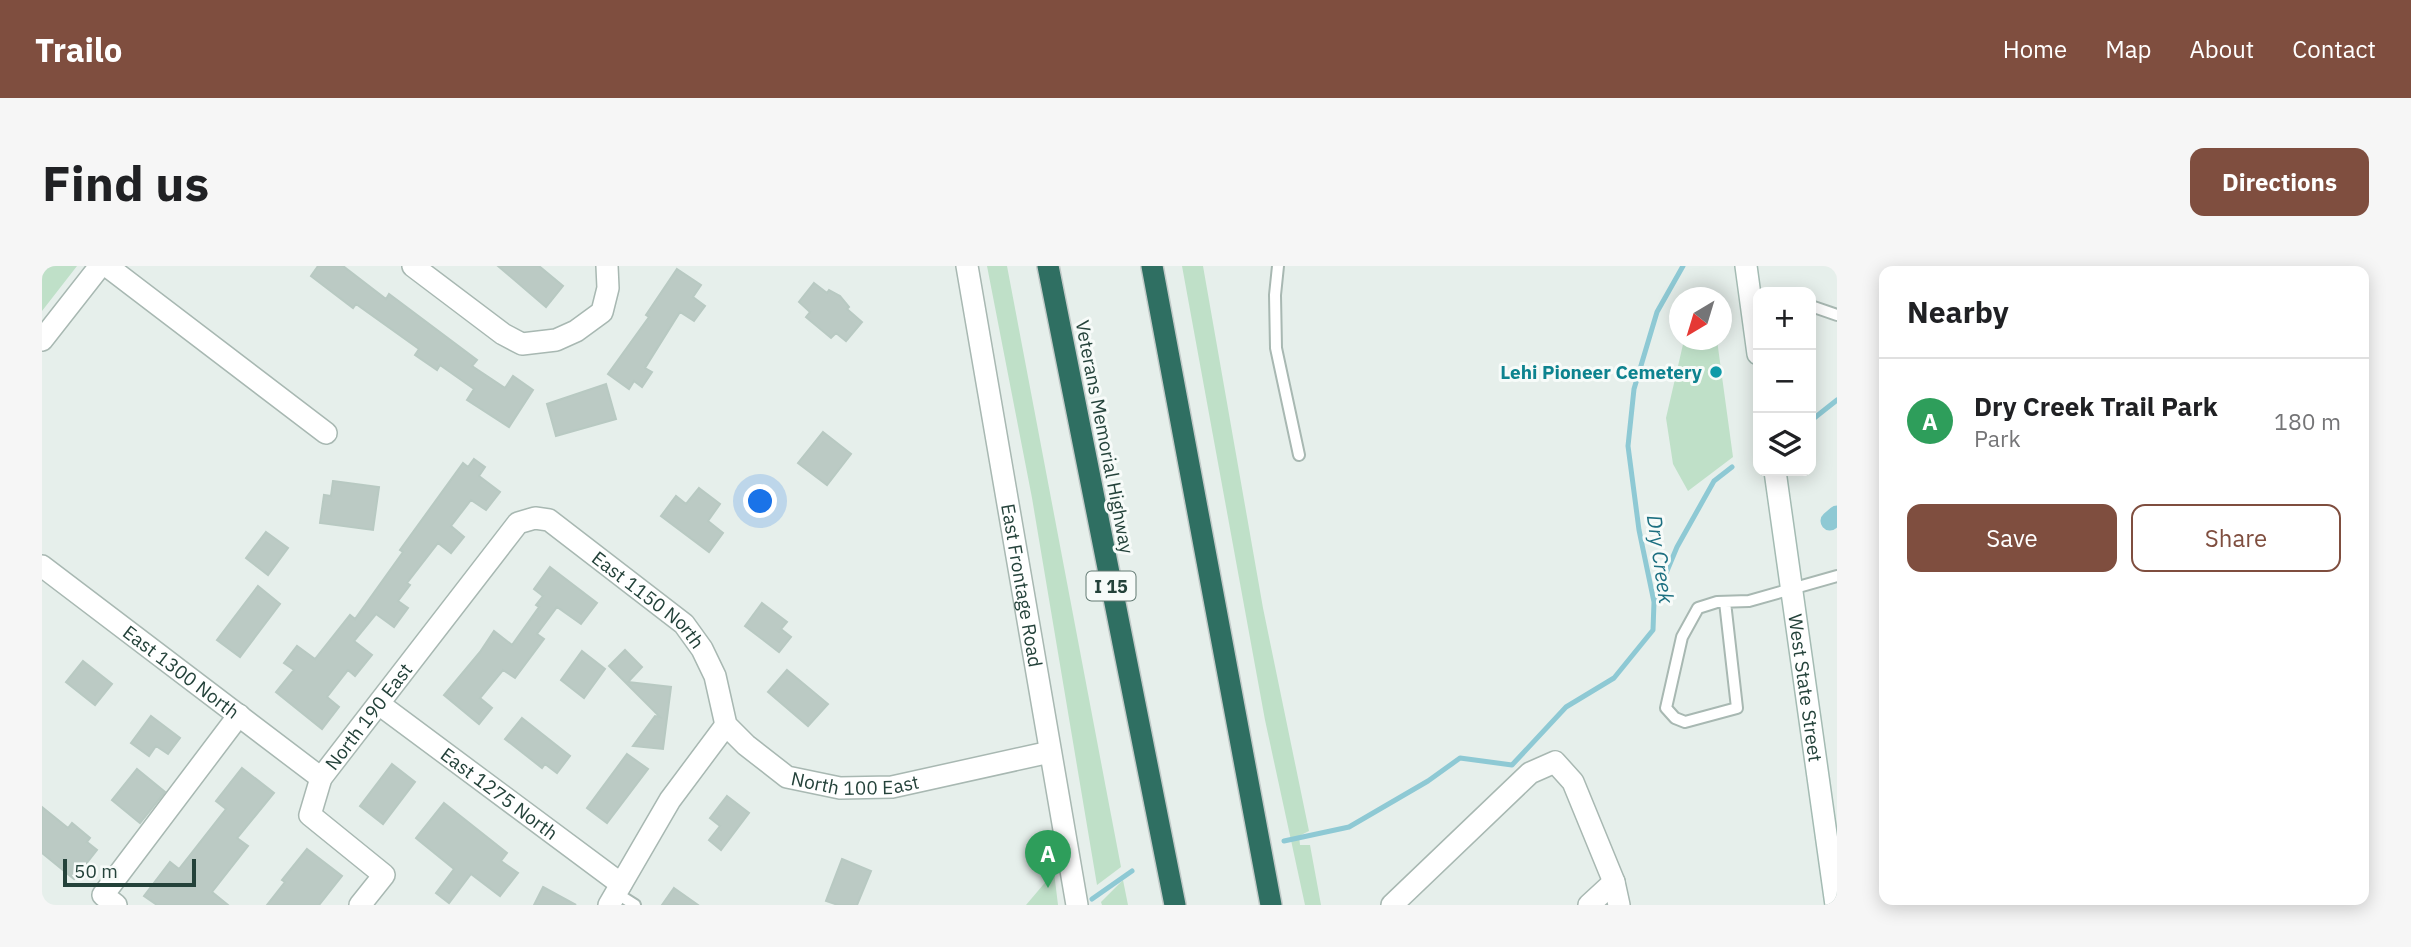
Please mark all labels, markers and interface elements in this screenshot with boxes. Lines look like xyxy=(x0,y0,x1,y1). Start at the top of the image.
text: Trailo xyxy=(35,28,122,71)
text: Home xyxy=(2003,33,2067,65)
text: Map xyxy=(2105,33,2151,65)
text: About xyxy=(2189,33,2254,65)
text: Contact xyxy=(2292,33,2376,65)
button: Directions xyxy=(2190,148,2369,216)
text: Find us xyxy=(42,151,209,214)
north arrow xyxy=(1669,287,1732,350)
map controls xyxy=(1753,287,1816,476)
button: + xyxy=(1753,287,1816,350)
text: Nearby xyxy=(1907,292,2009,331)
street label: Veterans Memorial Highway xyxy=(1071,318,1140,556)
button: − xyxy=(1753,350,1816,413)
place label: Lehi Pioneer Cemetery xyxy=(1500,360,1703,384)
marker: Lehi Pioneer Cemetery xyxy=(1708,364,1724,380)
text: Dry Creek Trail Park xyxy=(1974,389,2218,423)
text: A xyxy=(1922,406,1938,436)
text: 180 m xyxy=(2274,406,2341,436)
button: layers xyxy=(1753,413,1816,476)
text: Park xyxy=(1974,423,2021,453)
your location xyxy=(743,484,777,518)
street label: East Frontage Road xyxy=(996,502,1048,669)
button: Save xyxy=(1907,504,2117,572)
button: Share xyxy=(2131,504,2341,572)
water label: Dry Creek xyxy=(1641,513,1681,606)
street label: East 1150 North xyxy=(587,546,710,653)
road number: I 15 xyxy=(1086,572,1136,600)
street label: West State Street xyxy=(1783,612,1828,763)
street label: East 1300 North xyxy=(118,620,244,724)
street label: North 190 East xyxy=(320,658,417,775)
street label: East 1275 North xyxy=(436,742,563,845)
street label: North 100 East xyxy=(789,766,921,800)
pin: A xyxy=(1025,830,1071,888)
scale bar xyxy=(63,856,196,888)
text: 50 m xyxy=(74,859,118,883)

